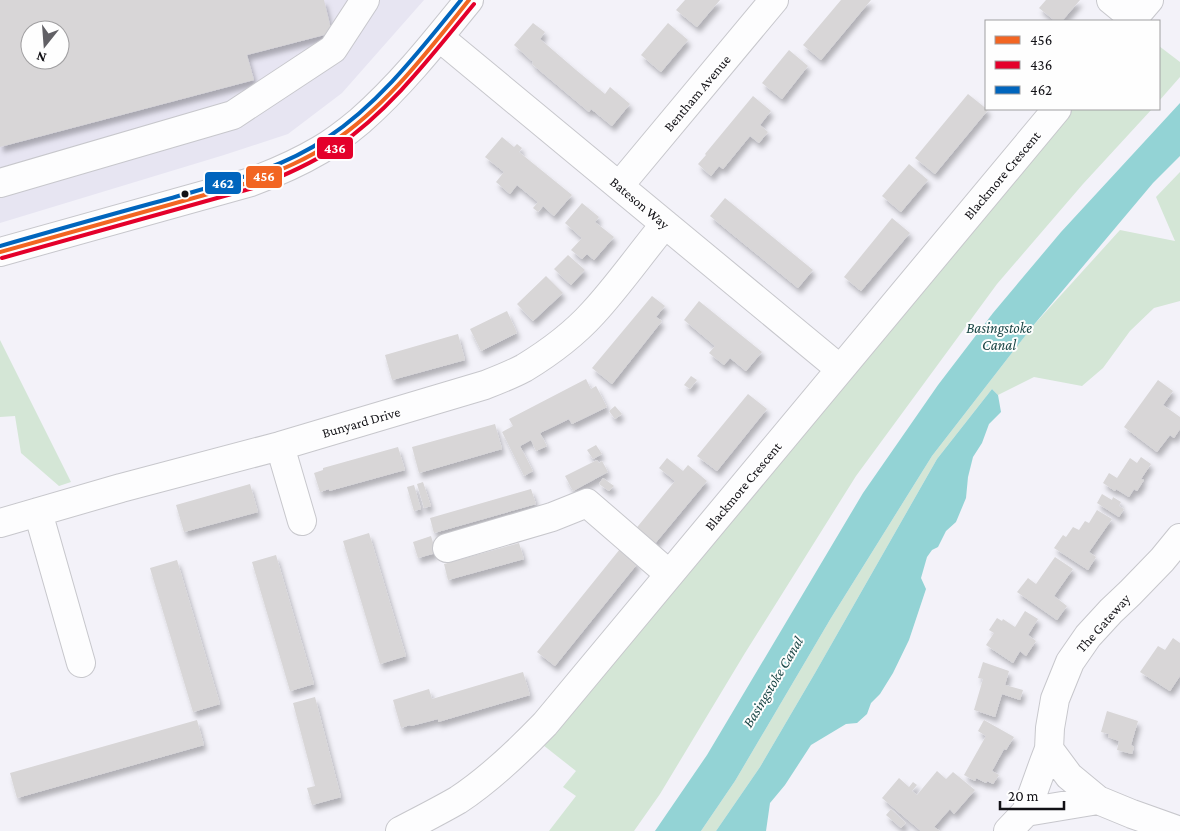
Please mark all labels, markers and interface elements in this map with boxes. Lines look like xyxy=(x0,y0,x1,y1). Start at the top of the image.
north arrow xyxy=(20,20,70,70)
legend xyxy=(985,20,1160,110)
text: 456 xyxy=(1030,32,1052,48)
text: N xyxy=(34,48,48,66)
street label: Bentham Avenue xyxy=(660,51,734,135)
text: 436 xyxy=(1030,57,1052,73)
text: 462 xyxy=(1030,82,1052,98)
street label: Blackmore Crescent xyxy=(960,127,1044,222)
line badge: 436 xyxy=(316,136,354,160)
text: 436 xyxy=(324,140,346,156)
line badge: 456 xyxy=(245,165,283,189)
text: 456 xyxy=(253,168,275,184)
line badge: 462 xyxy=(204,171,242,195)
street label: Bateson Way xyxy=(607,174,673,233)
text: 462 xyxy=(212,175,234,191)
unlabelled marker xyxy=(180,189,190,199)
water label: Basingstoke Canal xyxy=(966,320,1032,353)
street label: Bunyard Drive xyxy=(320,403,402,441)
street label: Blackmore Crescent xyxy=(701,438,785,533)
street label: The Gateway xyxy=(1073,590,1134,655)
water label: Basingstoke Canal xyxy=(740,634,807,731)
scale bar xyxy=(1000,778,1064,810)
text: 20 m xyxy=(1008,788,1039,804)

